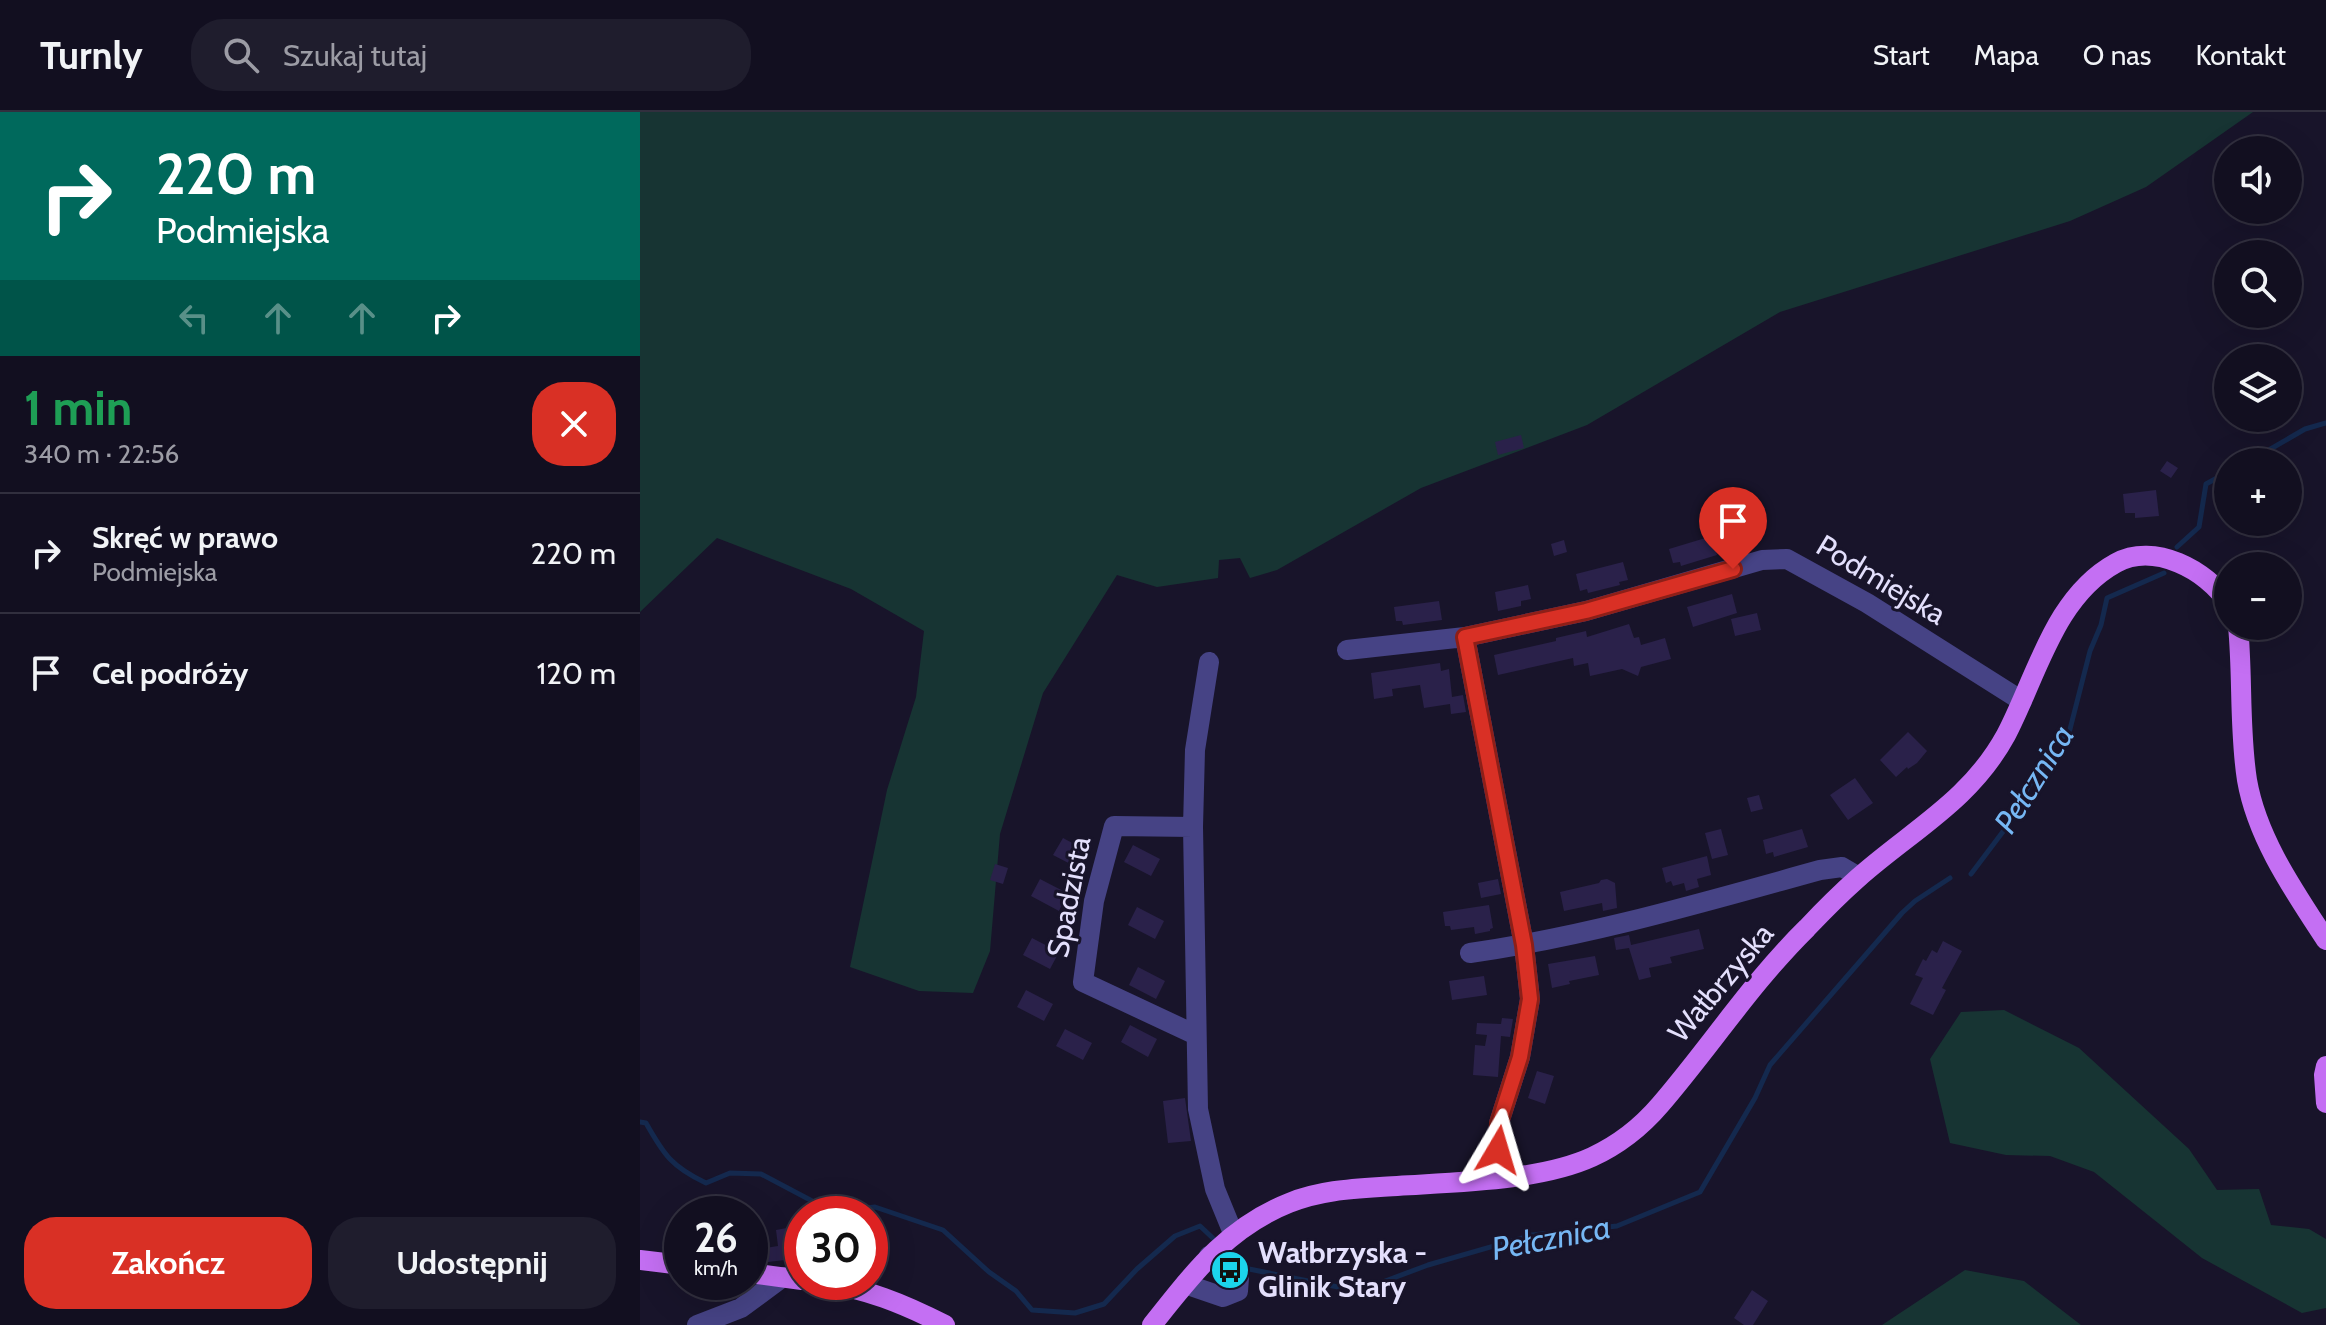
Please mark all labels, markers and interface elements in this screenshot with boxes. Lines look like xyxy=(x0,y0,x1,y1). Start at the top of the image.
search box xyxy=(191,19,751,91)
text: Turnly xyxy=(40,32,143,79)
icon: search xyxy=(219,33,263,77)
text: Szukaj tutaj xyxy=(283,37,427,74)
text: Start xyxy=(1873,38,1930,72)
text: Mapa xyxy=(1974,38,2039,72)
text: O nas xyxy=(2083,38,2151,72)
text: Kontakt xyxy=(2195,38,2286,72)
map controls xyxy=(2214,136,2302,640)
button: sound xyxy=(2214,136,2302,224)
text: 220 m xyxy=(156,140,316,208)
icon: right xyxy=(24,144,128,248)
text: Podmiejska xyxy=(156,208,329,252)
button: search xyxy=(2214,240,2302,328)
icon: left xyxy=(172,296,216,340)
icon: ahead xyxy=(256,296,300,340)
icon: ahead xyxy=(340,296,384,340)
icon: right xyxy=(424,296,468,340)
button: layers xyxy=(2214,344,2302,432)
text: 1 min xyxy=(24,379,132,437)
button: close xyxy=(532,382,616,466)
text: 340 m · 22:56 xyxy=(24,438,179,470)
button: + xyxy=(2214,448,2302,536)
pin xyxy=(1699,487,1767,569)
icon: arrive xyxy=(1711,499,1755,543)
text: Skręć w prawo xyxy=(92,519,278,556)
street label: Podmiejska xyxy=(1810,527,1953,633)
icon: right xyxy=(24,531,68,575)
text: 220 m xyxy=(531,535,616,572)
button: − xyxy=(2214,552,2302,640)
text: Podmiejska xyxy=(92,556,217,588)
icon: arrive xyxy=(24,651,68,695)
text: Cel podróży xyxy=(92,655,248,692)
text: 120 m xyxy=(536,655,616,692)
water label: Pełcznica xyxy=(1985,717,2082,840)
street label: Spadzista xyxy=(1039,833,1098,961)
street label: Wałbrzyska xyxy=(1660,915,1781,1050)
position arrow xyxy=(1456,1108,1540,1192)
speed limit sign: 30 xyxy=(784,1196,888,1300)
water label: Pełcznica xyxy=(1488,1207,1614,1268)
text: 26 xyxy=(694,1213,738,1262)
button: Zakończ xyxy=(24,1217,312,1309)
button: Udostępnij xyxy=(328,1217,616,1309)
place label: Wałbrzyska - Glinik Stary xyxy=(1258,1234,1427,1305)
bus stop icon: Wałbrzyska - Glinik Stary xyxy=(1209,1249,1251,1291)
text: km/h xyxy=(694,1256,738,1280)

